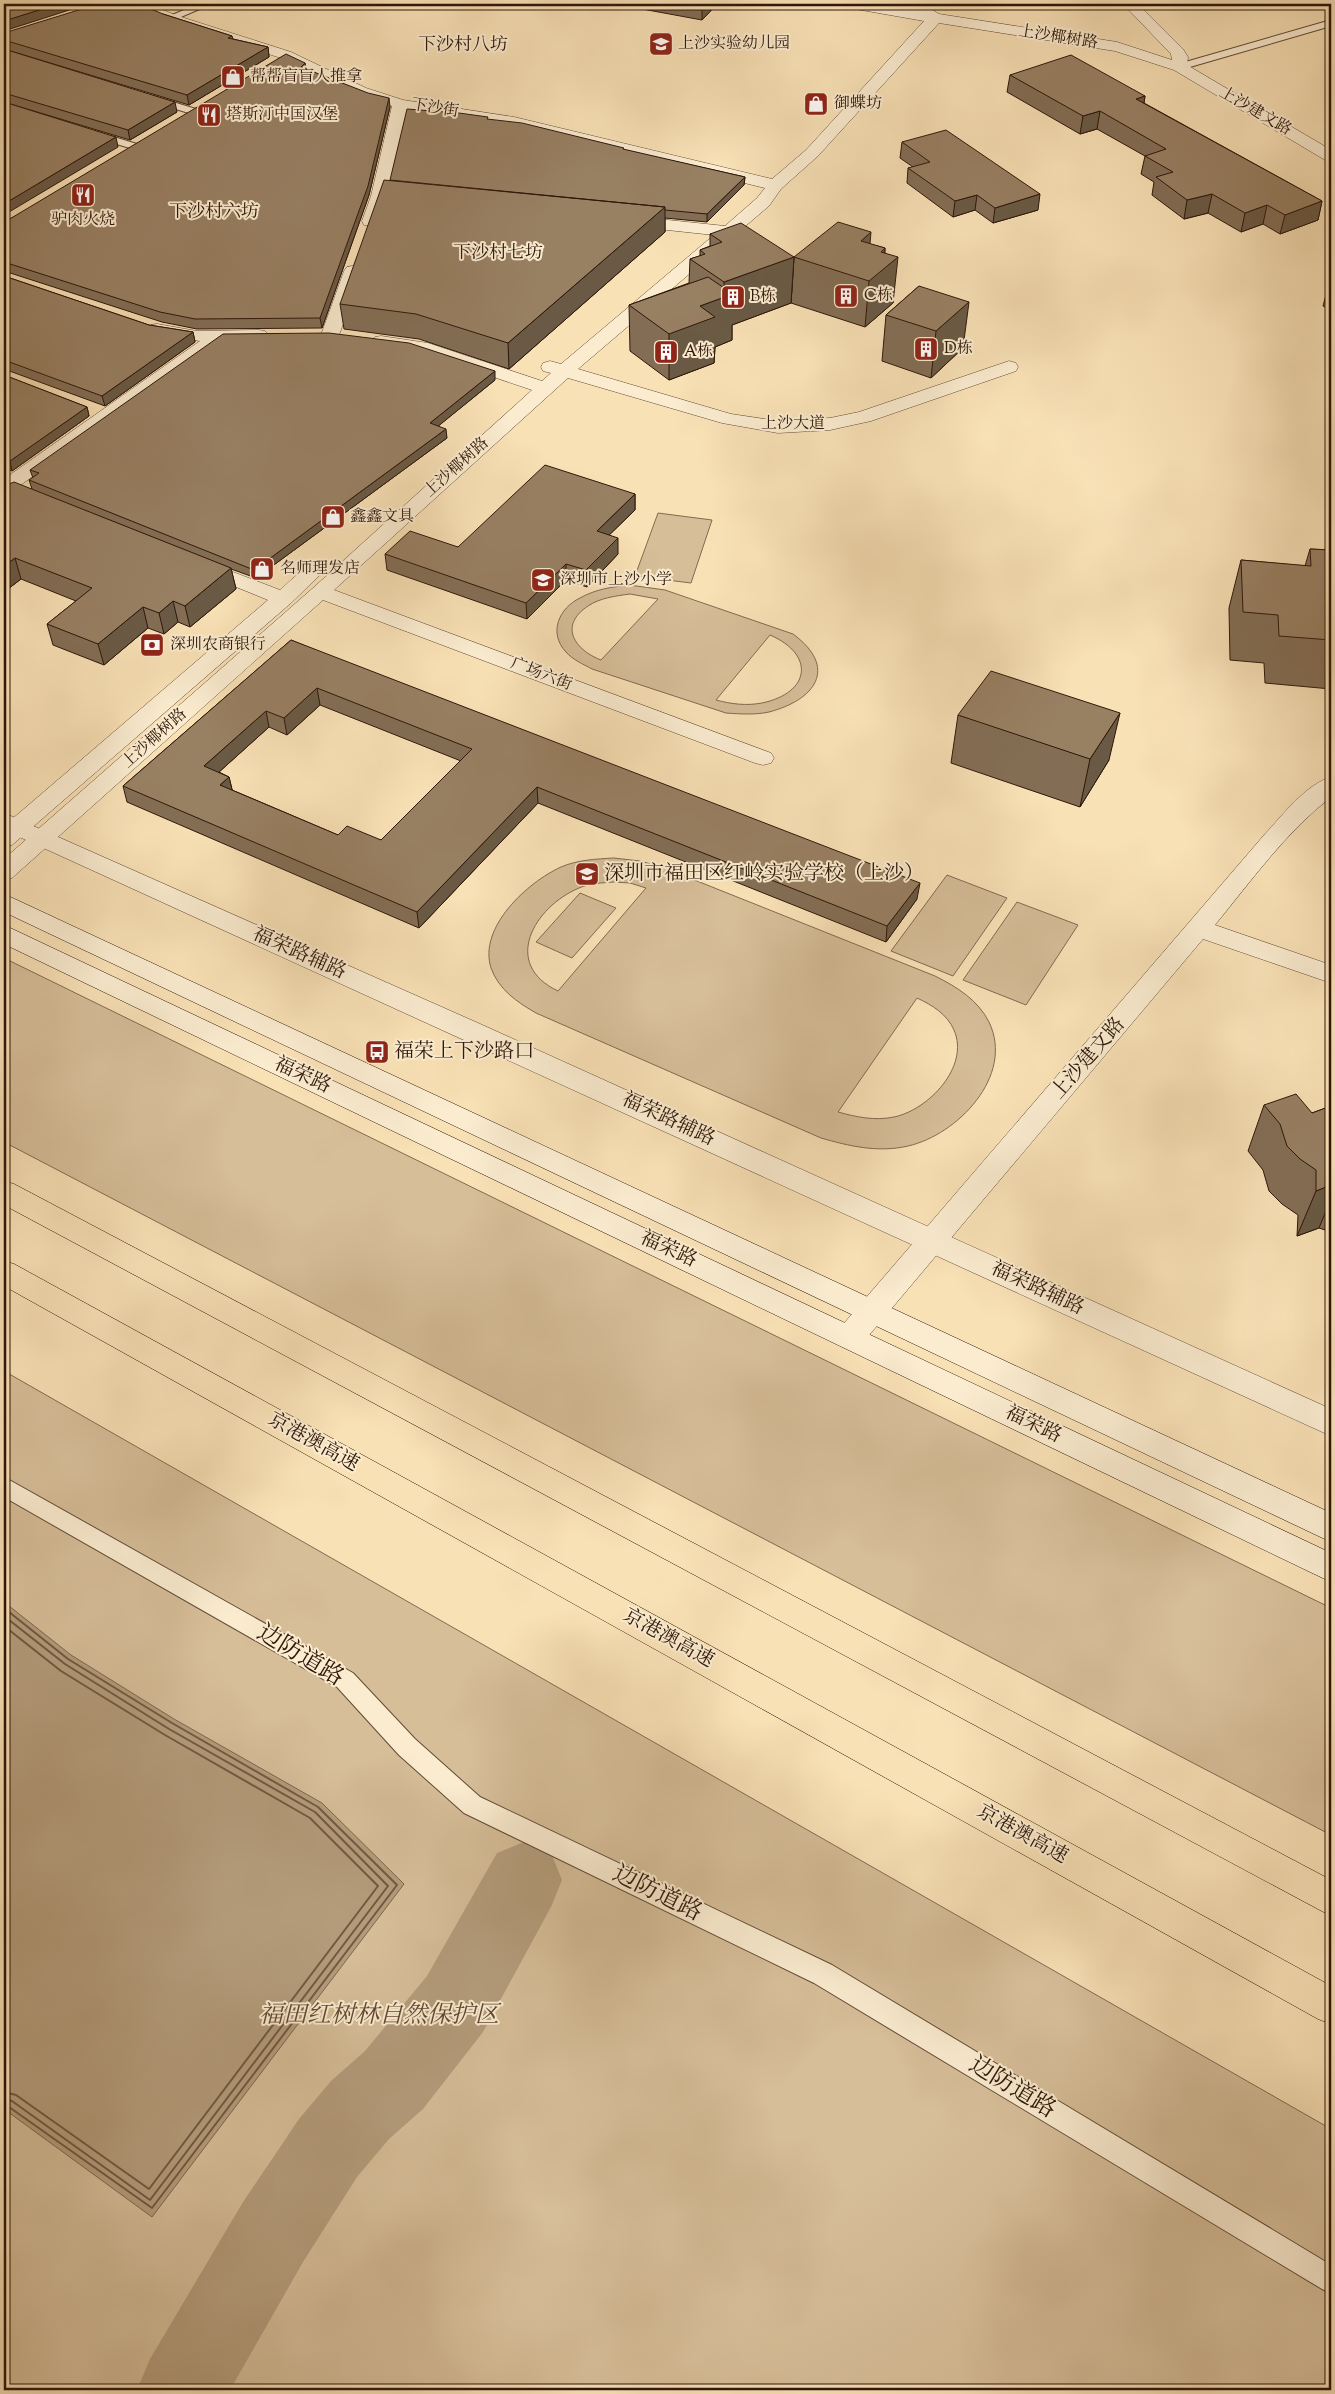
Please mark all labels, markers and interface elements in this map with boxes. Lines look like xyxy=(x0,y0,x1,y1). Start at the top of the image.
street label: 上沙椰树路 xyxy=(1017,20,1099,56)
school or university icon: 上沙实验幼儿园 xyxy=(648,31,674,57)
district label: 下沙村八坊 xyxy=(418,33,508,59)
place label: 上沙实验幼儿园 xyxy=(678,33,790,56)
shop icon: 帮帮盲盲人推拿 xyxy=(220,64,246,90)
place label: 帮帮盲盲人推拿 xyxy=(250,66,362,89)
street label: 上沙建文路 xyxy=(1215,82,1295,142)
shop icon: 御蝶坊 xyxy=(803,91,829,117)
place label: 御蝶坊 xyxy=(834,93,882,116)
street label: 下沙街 xyxy=(409,94,461,124)
restaurant icon: 塔斯汀中国汉堡 xyxy=(196,102,222,128)
place label: 塔斯汀中国汉堡 xyxy=(226,104,338,127)
restaurant icon: 驴肉火烧 xyxy=(70,182,96,208)
district label: 下沙村六坊 xyxy=(169,200,259,226)
place label: 驴肉火烧 xyxy=(51,209,115,232)
district label: 下沙村七坊 xyxy=(453,241,543,267)
building icon: C栋 xyxy=(833,283,859,309)
building icon: B栋 xyxy=(720,284,746,310)
place label: C栋 xyxy=(864,285,893,308)
place label: B栋 xyxy=(750,286,776,309)
building icon: D栋 xyxy=(913,336,939,362)
place label: D栋 xyxy=(944,338,973,361)
building icon: A栋 xyxy=(653,339,679,365)
place label: A栋 xyxy=(684,341,713,364)
street label: 上沙大道 xyxy=(761,413,825,436)
street label: 上沙椰树路 xyxy=(420,433,494,503)
shop icon: 鑫鑫文具 xyxy=(320,504,346,530)
place label: 鑫鑫文具 xyxy=(350,506,414,529)
shop icon: 名师理发店 xyxy=(249,556,275,582)
place label: 名师理发店 xyxy=(280,558,360,581)
school or university icon: 深圳市上沙小学 xyxy=(530,567,556,593)
place label: 深圳市上沙小学 xyxy=(560,569,672,592)
bank icon: 深圳农商银行 xyxy=(139,632,165,658)
place label: 深圳农商银行 xyxy=(170,634,266,657)
street label: 广场六街 xyxy=(507,653,575,697)
street label: 上沙椰树路 xyxy=(118,704,192,774)
place label: 深圳市福田区红岭实验学校（上沙） xyxy=(604,860,924,889)
school or university icon: 深圳市福田区红岭实验学校（上沙） xyxy=(574,861,600,887)
street label: 福荣路辅路 xyxy=(247,920,351,988)
street label: 上沙建文路 xyxy=(1045,1012,1133,1106)
place label: 福荣上下沙路口 xyxy=(394,1038,534,1067)
bus stop icon: 福荣上下沙路口 xyxy=(364,1039,390,1065)
street label: 福荣路 xyxy=(269,1050,335,1102)
street label: 福荣路辅路 xyxy=(617,1086,719,1154)
street label: 福荣路 xyxy=(635,1224,701,1276)
street label: 福荣路辅路 xyxy=(986,1255,1088,1323)
street label: 福荣路 xyxy=(1000,1399,1066,1451)
street label: 京港澳高速 xyxy=(262,1406,364,1480)
street label: 京港澳高速 xyxy=(617,1602,719,1676)
street label: 边防道路 xyxy=(250,1617,350,1695)
street label: 京港澳高速 xyxy=(971,1798,1073,1872)
street label: 边防道路 xyxy=(606,1858,708,1930)
park label: 福田红树林自然保护区 xyxy=(259,1999,502,2033)
street label: 边防道路 xyxy=(962,2049,1062,2127)

